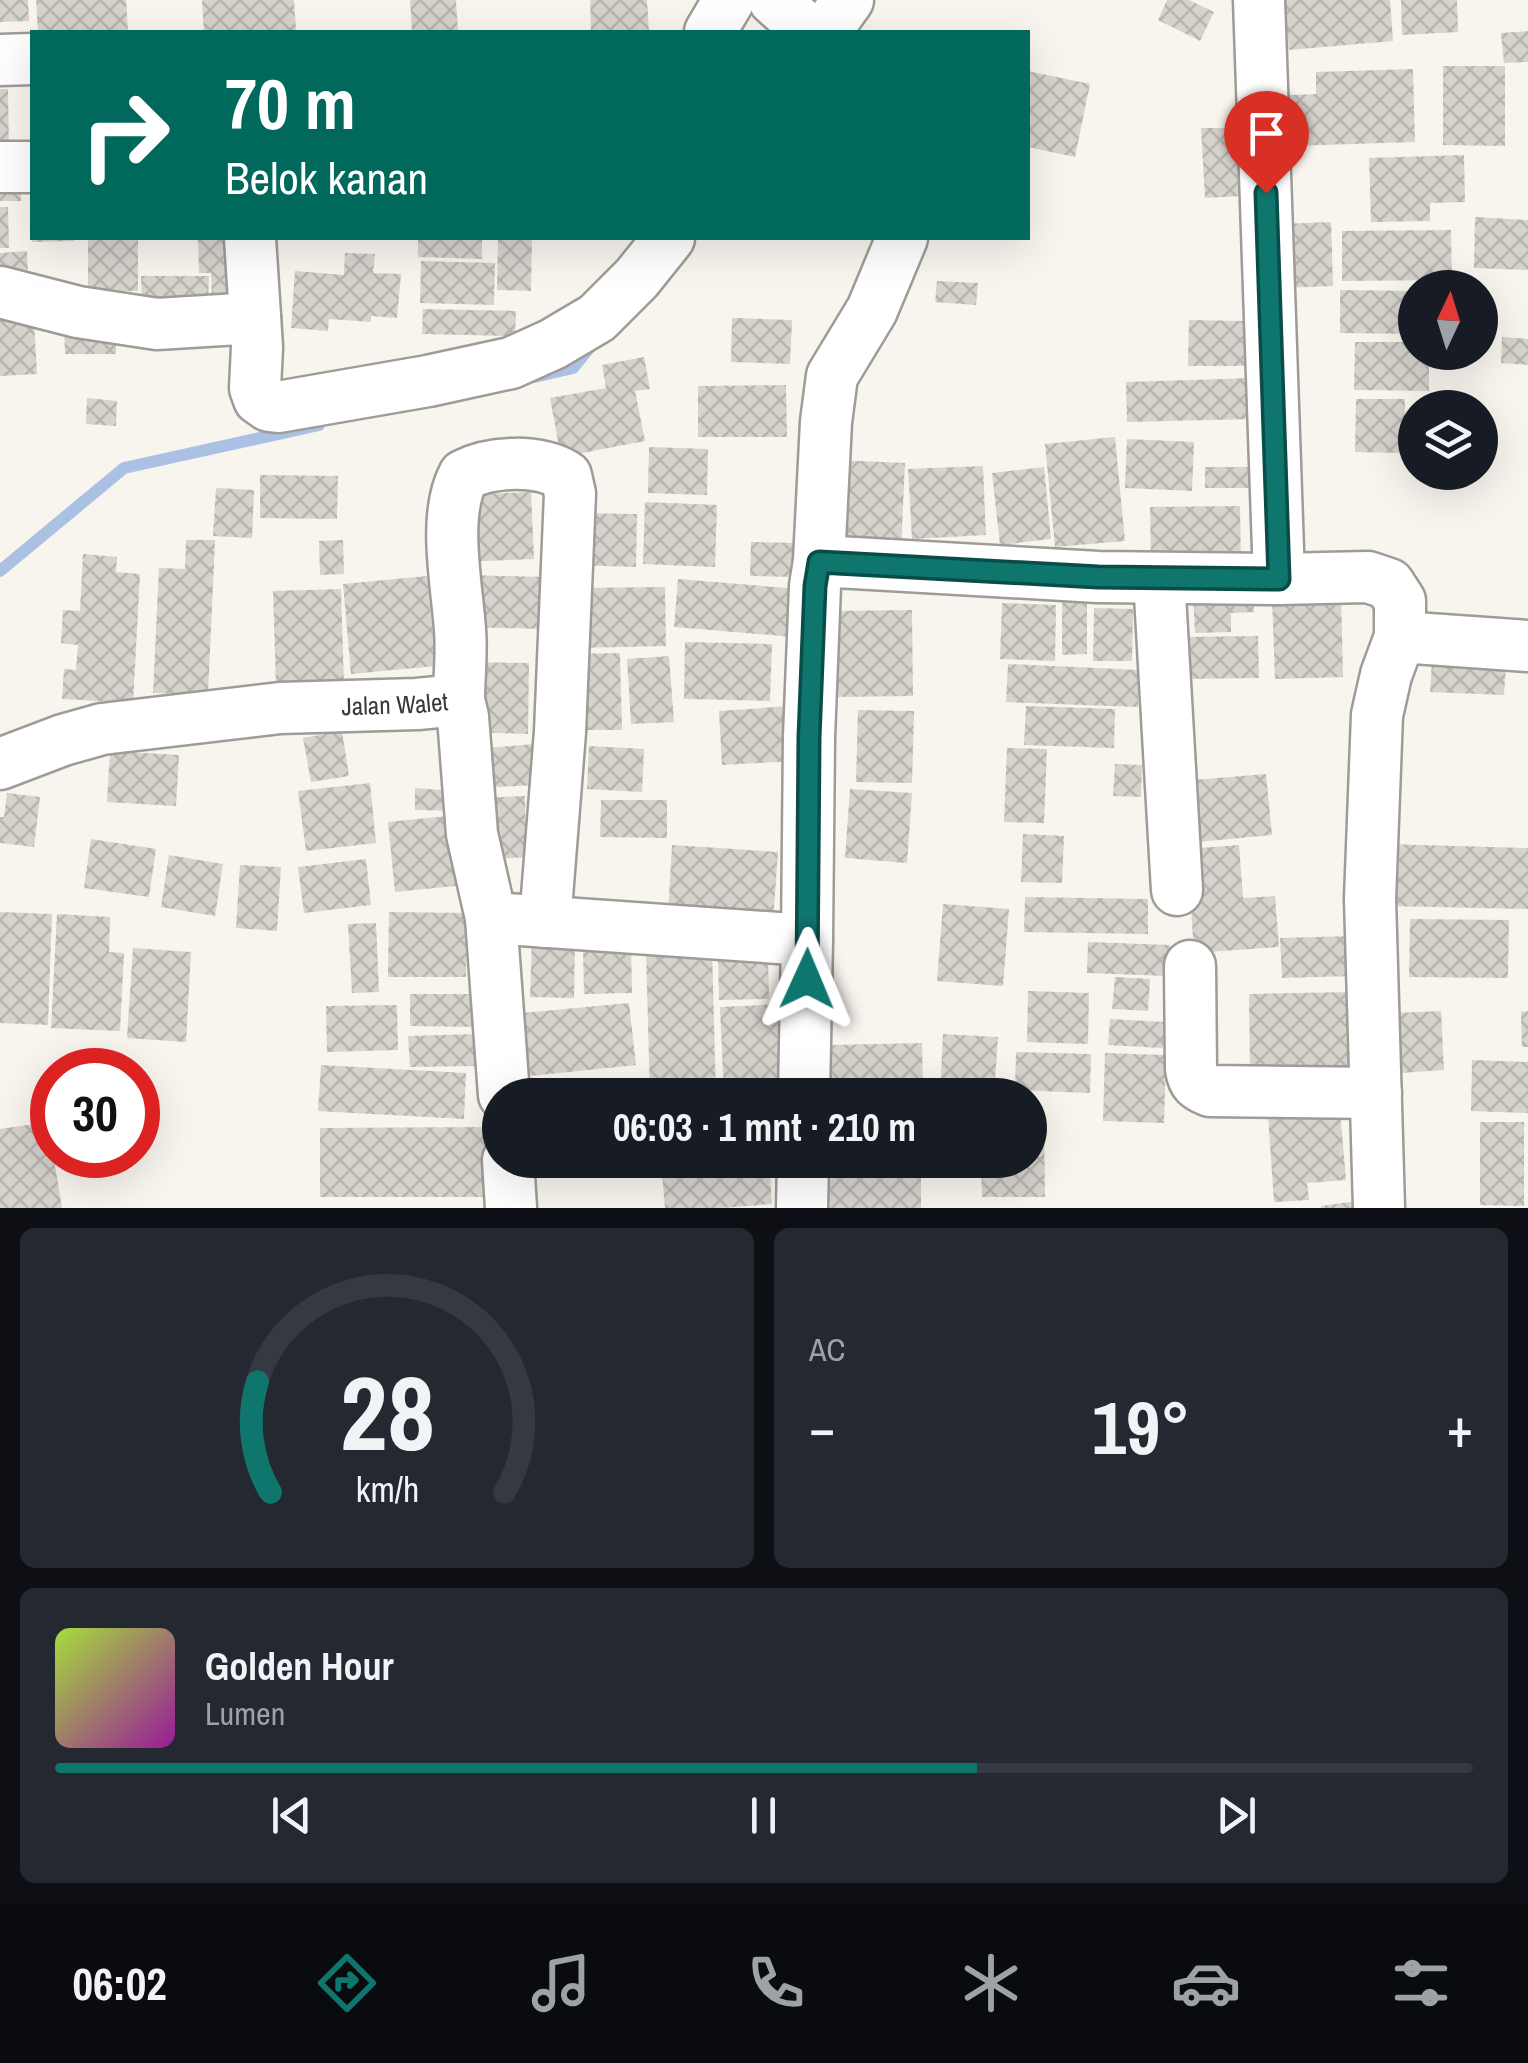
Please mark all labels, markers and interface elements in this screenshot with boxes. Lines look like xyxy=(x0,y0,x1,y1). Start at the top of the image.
text: 70 m xyxy=(225,57,356,151)
icon: right xyxy=(60,70,190,200)
pin xyxy=(1224,91,1309,194)
icon: arrive xyxy=(1239,106,1294,161)
text: Belok kanan xyxy=(225,147,428,208)
north arrow xyxy=(1398,270,1498,370)
map controls xyxy=(1398,270,1498,490)
button: layers xyxy=(1398,390,1498,490)
street label: Jalan Walet xyxy=(341,684,450,723)
position arrow xyxy=(755,927,859,1031)
speed limit sign: 30 xyxy=(30,1048,160,1178)
text: 06:03 · 1 mnt · 210 m xyxy=(613,1102,916,1153)
text: AC xyxy=(809,1328,845,1371)
text: 28 xyxy=(340,1342,434,1482)
text: 19° xyxy=(1092,1376,1190,1477)
text: − xyxy=(809,1390,835,1464)
text: + xyxy=(1447,1390,1473,1464)
text: km/h xyxy=(355,1465,419,1513)
text: Golden Hour xyxy=(205,1641,394,1692)
text: Lumen xyxy=(205,1692,285,1735)
icon: previous xyxy=(264,1788,319,1843)
icon: pause xyxy=(736,1788,791,1843)
icon: next xyxy=(1209,1788,1264,1843)
icon: directions xyxy=(312,1948,382,2018)
icon: music xyxy=(526,1948,596,2018)
icon: phone xyxy=(741,1948,811,2018)
icon: climate xyxy=(956,1948,1026,2018)
icon: car xyxy=(1171,1948,1241,2018)
icon: filters xyxy=(1386,1948,1456,2018)
text: 06:02 xyxy=(72,1953,167,2014)

